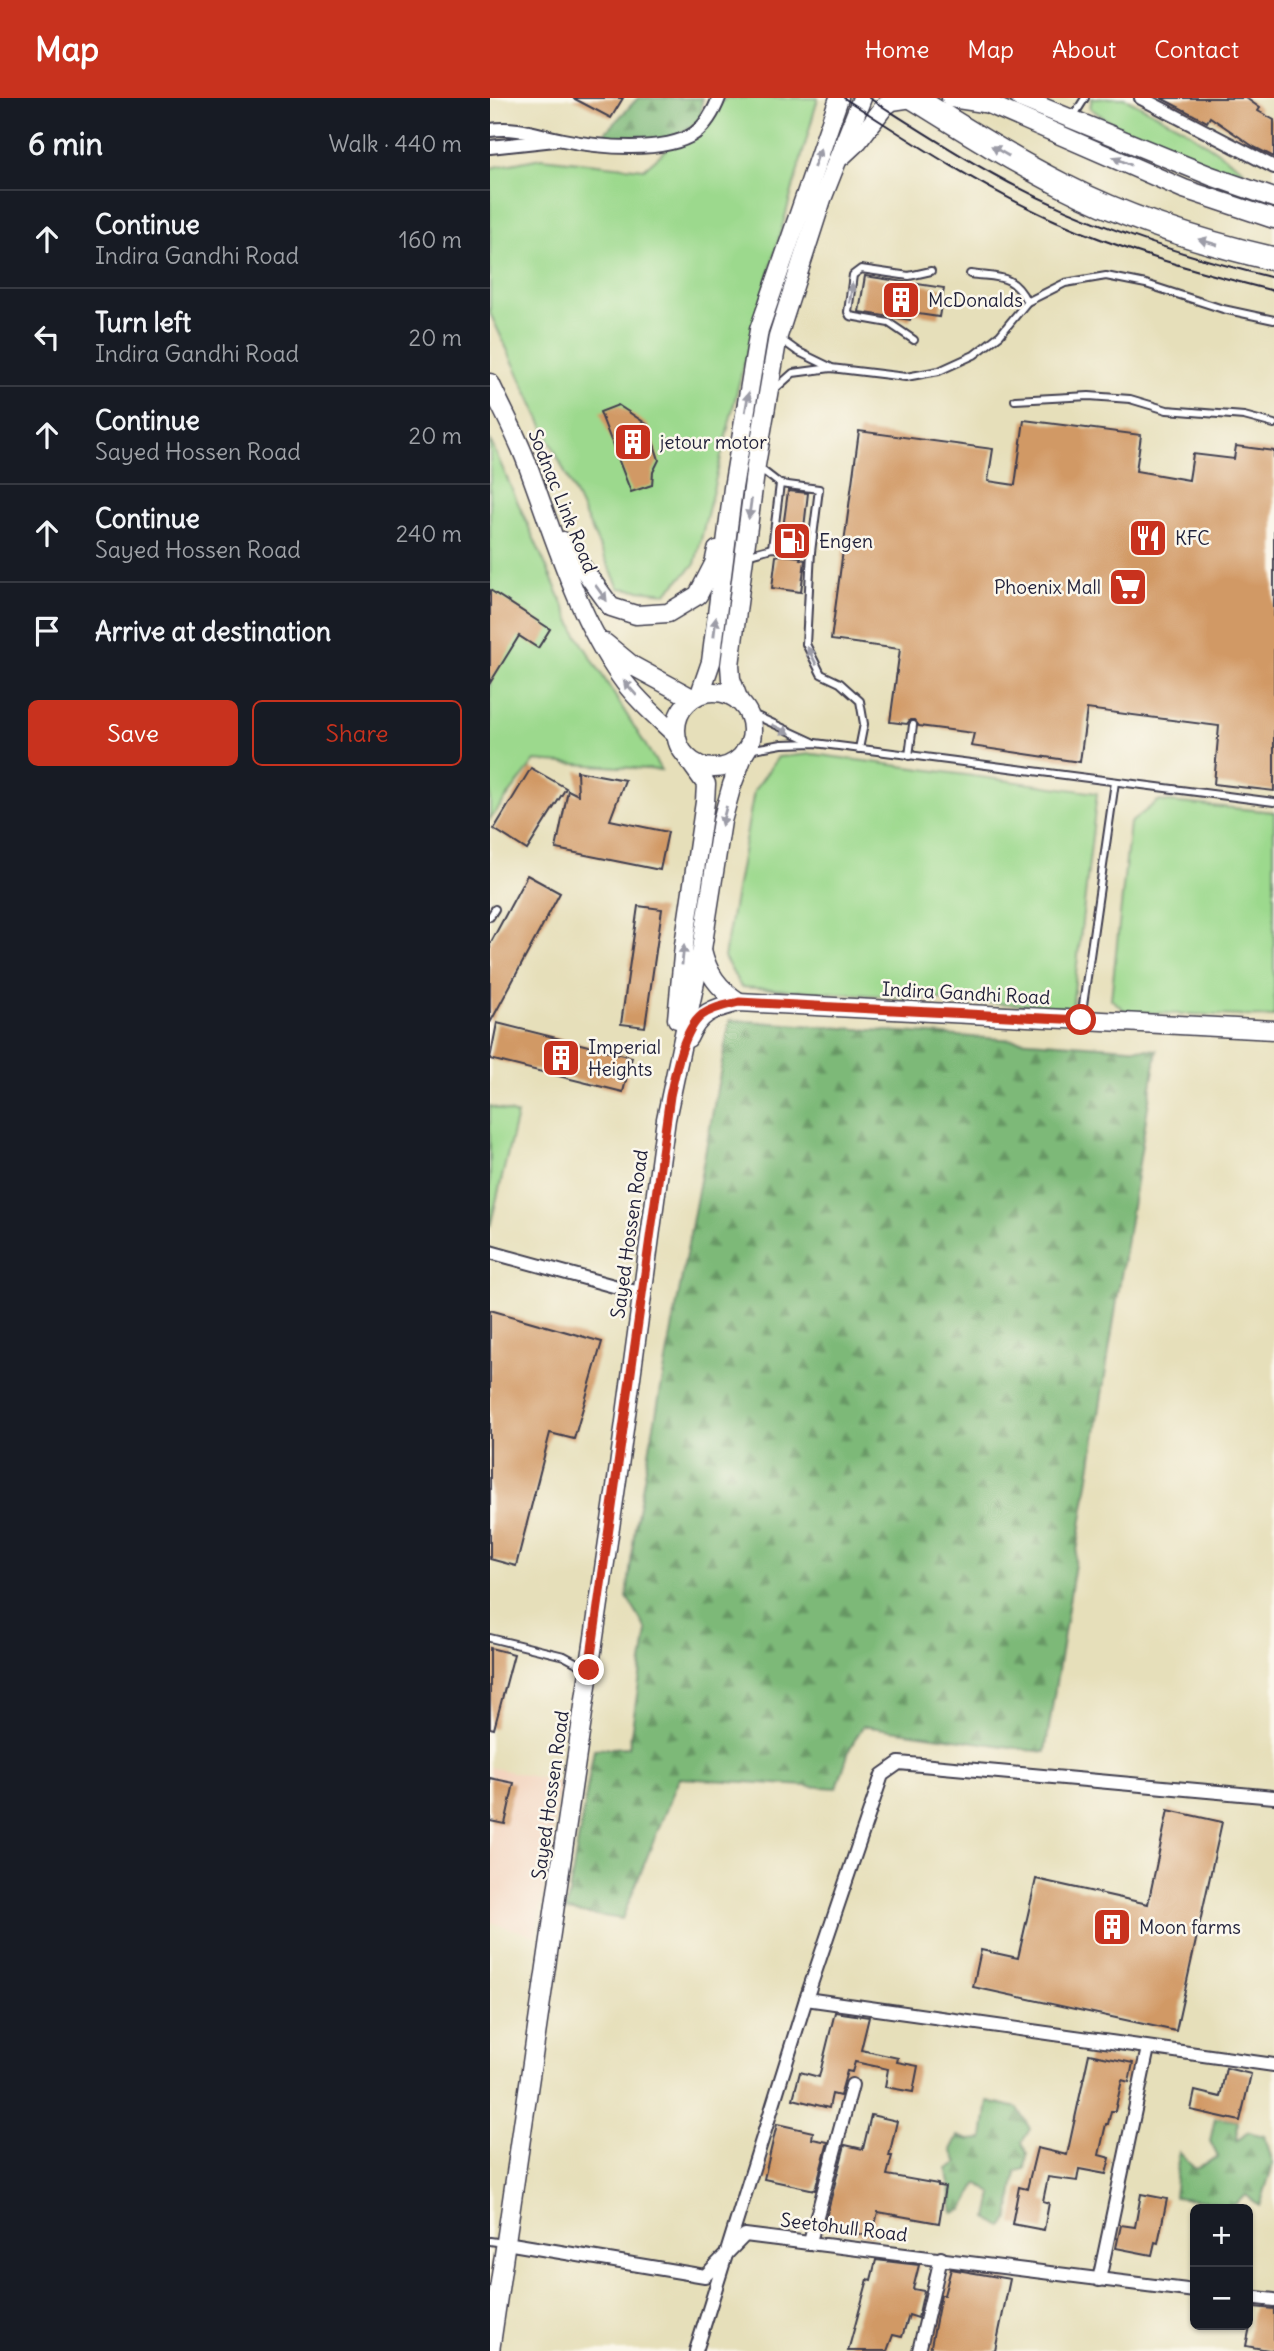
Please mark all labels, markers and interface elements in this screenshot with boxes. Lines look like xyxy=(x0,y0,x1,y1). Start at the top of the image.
text: Map xyxy=(35,28,99,70)
text: Home xyxy=(865,34,929,64)
text: Map xyxy=(967,34,1014,64)
text: About xyxy=(1052,34,1116,64)
text: Contact xyxy=(1154,34,1239,64)
text: 6 min xyxy=(28,125,103,163)
text: Walk · 440 m xyxy=(328,129,462,158)
one-way arrow xyxy=(991,145,1010,157)
one-way arrow xyxy=(812,147,823,168)
one-way arrow xyxy=(1112,155,1132,167)
text: Continue xyxy=(95,208,200,241)
icon: ahead xyxy=(28,220,66,258)
text: 160 m xyxy=(399,225,462,254)
one-way arrow xyxy=(1197,236,1218,246)
text: Indira Gandhi Road xyxy=(95,241,299,270)
building icon: McDonalds xyxy=(880,279,922,321)
one-way arrow xyxy=(845,282,856,304)
place label: McDonalds xyxy=(928,288,1023,312)
text: Turn left xyxy=(95,306,191,339)
icon: left xyxy=(28,318,66,356)
text: 20 m xyxy=(409,323,462,352)
text: Indira Gandhi Road xyxy=(95,339,299,368)
one-way arrow xyxy=(742,391,753,413)
text: Continue xyxy=(95,404,200,437)
icon: ahead xyxy=(28,416,66,454)
text: 20 m xyxy=(409,421,462,450)
building icon: jetour motor xyxy=(612,421,654,463)
street label: Sodnac Link Road xyxy=(523,426,603,576)
place label: jetour motor xyxy=(659,430,767,454)
text: Sayed Hossen Road xyxy=(95,437,301,466)
one-way arrow xyxy=(744,498,755,520)
text: Continue xyxy=(95,502,200,535)
icon: ahead xyxy=(28,514,66,552)
restaurant icon: KFC xyxy=(1127,517,1169,559)
text: 240 m xyxy=(396,519,462,548)
fuel station icon: Engen xyxy=(771,520,813,562)
place label: KFC xyxy=(1175,526,1210,550)
place label: Engen xyxy=(819,529,873,553)
text: Sayed Hossen Road xyxy=(95,535,301,564)
supermarket icon: Phoenix Mall xyxy=(1107,566,1149,608)
place label: Phoenix Mall xyxy=(994,575,1101,599)
one-way arrow xyxy=(594,584,608,603)
icon: arrive xyxy=(28,612,66,650)
text: Arrive at destination xyxy=(95,615,331,648)
one-way arrow xyxy=(710,616,721,638)
one-way arrow xyxy=(806,646,818,666)
one-way arrow xyxy=(622,679,638,697)
button: Save xyxy=(28,700,238,766)
button: Share xyxy=(252,700,462,766)
one-way arrow xyxy=(771,723,791,734)
one-way arrow xyxy=(718,805,729,827)
one-way arrow xyxy=(678,944,689,966)
street label: Indira Gandhi Road xyxy=(881,977,1051,1009)
route start xyxy=(1065,1004,1096,1035)
place label: Imperial Heights xyxy=(588,1035,661,1081)
building icon: Imperial Heights xyxy=(540,1037,582,1079)
street label: Sayed Hossen Road xyxy=(605,1148,653,1320)
route end xyxy=(573,1654,604,1685)
street label: Sayed Hossen Road xyxy=(526,1709,574,1881)
building icon: Moon farms xyxy=(1091,1906,1133,1948)
place label: Moon farms xyxy=(1139,1915,1241,1939)
map controls xyxy=(1190,2204,1253,2330)
button: + xyxy=(1190,2204,1253,2267)
street label: Seetohull Road xyxy=(779,2207,909,2247)
button: − xyxy=(1190,2267,1253,2330)

